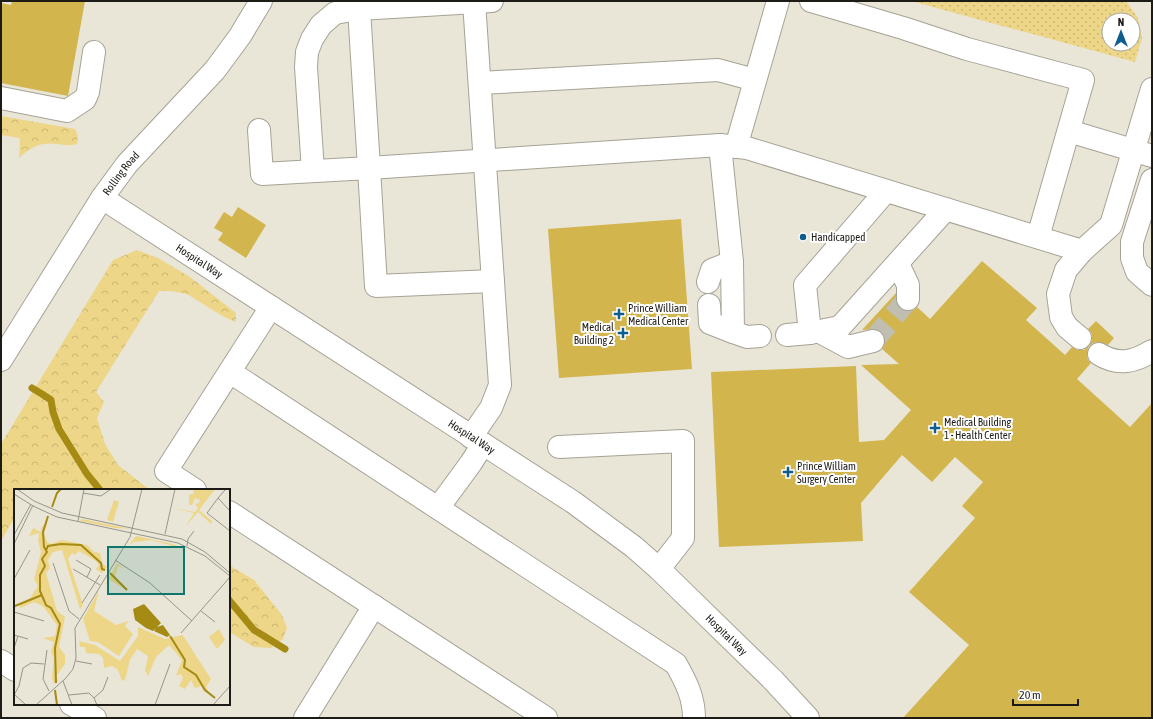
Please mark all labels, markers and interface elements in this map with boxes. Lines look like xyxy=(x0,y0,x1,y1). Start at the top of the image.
north arrow xyxy=(1101,12,1141,52)
text: N xyxy=(1118,16,1124,28)
street label: Rolling Road xyxy=(100,149,141,197)
place label: Handicapped xyxy=(811,231,865,243)
marker: Handicapped xyxy=(798,232,808,242)
street label: Hospital Way xyxy=(174,241,225,281)
place label: Prince William Medical Center xyxy=(628,302,689,327)
marker: Prince William Medical Center xyxy=(613,308,625,320)
place label: Medical Building 2 xyxy=(574,321,614,346)
marker: Medical Building 2 xyxy=(617,327,629,339)
place label: Medical Building 1 - Health Center xyxy=(944,416,1012,441)
street label: Hospital Way xyxy=(446,417,498,456)
marker: Medical Building 1 - Health Center xyxy=(929,422,941,434)
place label: Prince William Surgery Center xyxy=(797,460,856,485)
marker: Prince William Surgery Center xyxy=(782,466,794,478)
inset map xyxy=(14,489,230,705)
street label: Hospital Way xyxy=(703,612,750,658)
scale bar xyxy=(1013,681,1078,707)
text: 20 m xyxy=(1019,688,1041,702)

